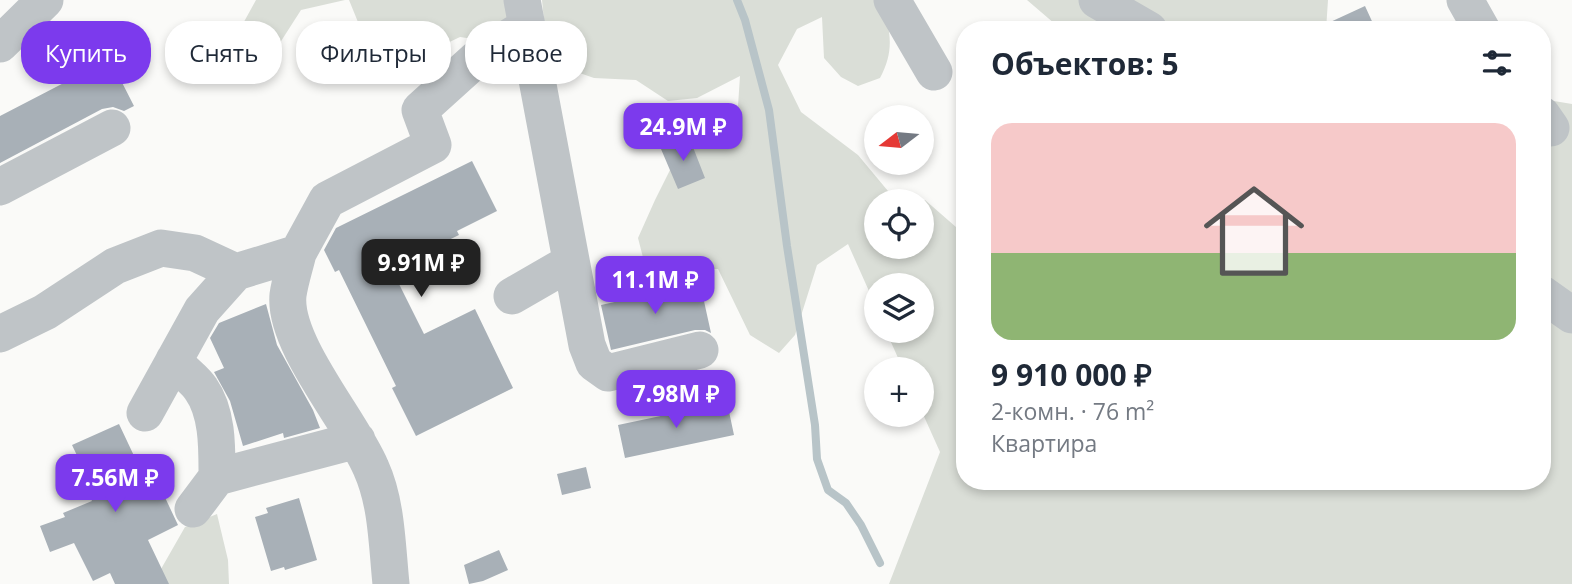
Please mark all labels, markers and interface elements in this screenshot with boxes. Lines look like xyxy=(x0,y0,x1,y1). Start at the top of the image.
chip: Купить xyxy=(21,21,151,84)
chip: Снять xyxy=(165,21,282,84)
chip: Фильтры xyxy=(296,21,451,84)
chip: Новое xyxy=(465,21,587,84)
text: Объектов: 5 xyxy=(991,43,1179,84)
icon: filters xyxy=(1478,44,1516,82)
pin: 24.9M ₽ xyxy=(618,104,748,163)
north arrow xyxy=(864,105,934,175)
map controls xyxy=(864,105,934,427)
text: 24.9M ₽ xyxy=(639,110,727,142)
icon: home xyxy=(1191,168,1317,294)
button: locate xyxy=(864,189,934,259)
pin: 9.91M ₽ xyxy=(356,240,486,299)
text: 9.91M ₽ xyxy=(377,246,465,278)
pin: 11.1M ₽ xyxy=(590,256,720,316)
text: 11.1M ₽ xyxy=(611,263,699,295)
button: layers xyxy=(864,273,934,343)
text: 9 910 000 ₽ xyxy=(991,354,1152,395)
button: + xyxy=(864,357,934,427)
pin: 7.98M ₽ xyxy=(611,370,741,430)
text: 7.98M ₽ xyxy=(632,377,720,409)
text: 2-комн. · 76 m² xyxy=(991,395,1154,427)
text: Квартира xyxy=(991,427,1097,459)
pin: 7.56M ₽ xyxy=(50,454,180,514)
text: 7.56M ₽ xyxy=(71,461,159,493)

